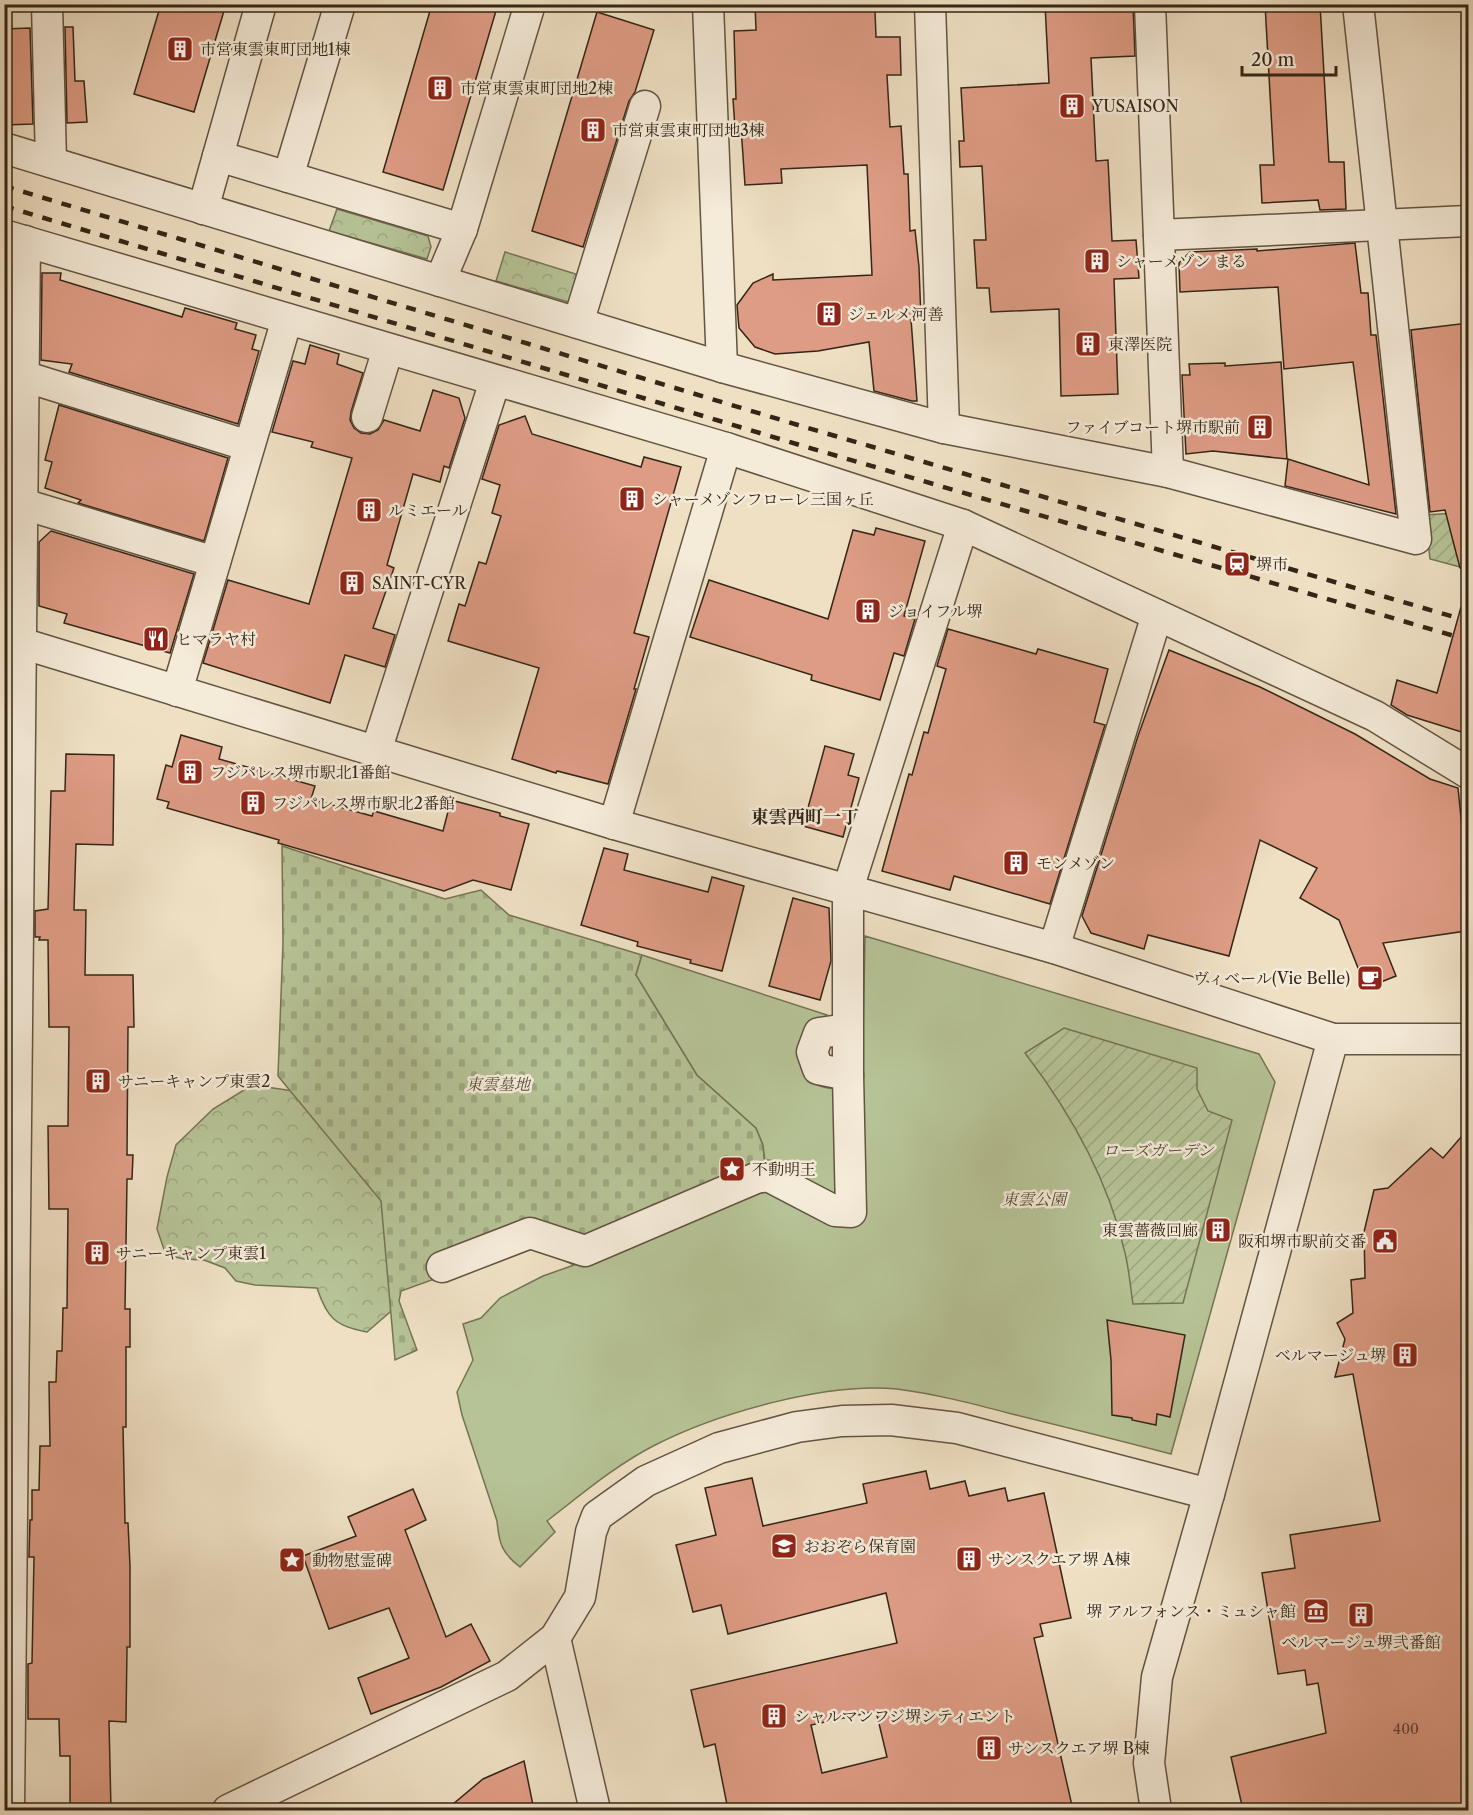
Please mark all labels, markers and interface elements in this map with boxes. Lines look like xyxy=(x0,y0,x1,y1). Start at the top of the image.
building icon: 市営東雲東町団地1棟 xyxy=(165,34,195,64)
place label: 市営東雲東町団地1棟 xyxy=(200,39,351,59)
scale bar xyxy=(1242,39,1336,77)
text: 20 m xyxy=(1251,49,1295,71)
building icon: 市営東雲東町団地2棟 xyxy=(425,73,455,103)
place label: 市営東雲東町団地2棟 xyxy=(460,78,613,98)
building icon: YUSAISON xyxy=(1057,91,1087,121)
place label: YUSAISON xyxy=(1091,96,1179,116)
building icon: 市営東雲東町団地3棟 xyxy=(578,115,608,145)
place label: 市営東雲東町団地3棟 xyxy=(612,120,765,140)
building icon: シャーメゾン まる xyxy=(1082,246,1112,276)
place label: シャーメゾン まる xyxy=(1116,251,1247,271)
building icon: ジェルメ河善 xyxy=(814,299,844,329)
place label: ジェルメ河善 xyxy=(848,304,943,324)
building icon: 東澤医院 xyxy=(1073,329,1103,359)
place label: 東澤医院 xyxy=(1108,334,1172,354)
building icon: ファイブコート堺市駅前 xyxy=(1245,412,1275,442)
place label: ファイブコート堺市駅前 xyxy=(1066,417,1240,437)
building icon: シャーメゾンフローレ三国ヶ丘 xyxy=(617,484,647,514)
place label: シャーメゾンフローレ三国ヶ丘 xyxy=(652,489,874,509)
building icon: ルミエール xyxy=(354,495,384,525)
place label: ルミエール xyxy=(388,500,468,520)
station icon: 堺市 xyxy=(1222,549,1252,579)
place label: 堺市 xyxy=(1256,554,1288,574)
building icon: SAINT-CYR xyxy=(337,568,367,598)
place label: SAINT-CYR xyxy=(372,573,467,593)
building icon: ジョイフル堺 xyxy=(853,596,883,626)
place label: ジョイフル堺 xyxy=(888,601,983,621)
restaurant icon: ヒマラヤ村 xyxy=(141,624,171,654)
place label: ヒマラヤ村 xyxy=(176,629,256,649)
building icon: フジパレス堺市駅北1番館 xyxy=(175,757,205,787)
place label: フジパレス堺市駅北1番館 xyxy=(210,762,391,782)
building icon: フジパレス堺市駅北2番館 xyxy=(238,788,268,818)
place label: フジパレス堺市駅北2番館 xyxy=(272,793,455,813)
district label: 東雲西町一丁 xyxy=(751,806,859,828)
building icon: モンメゾン xyxy=(1001,848,1031,878)
place label: モンメゾン xyxy=(1036,853,1115,873)
cafe icon: ヴィベール(Vie Belle) xyxy=(1355,963,1385,993)
place label: ヴィベール(Vie Belle) xyxy=(1193,968,1350,988)
building icon: サニーキャンプ東雲2 xyxy=(83,1066,113,1096)
place label: サニーキャンプ東雲2 xyxy=(118,1071,271,1091)
park label: 東雲墓地 xyxy=(466,1074,532,1094)
park label: ローズガーデン xyxy=(1103,1140,1214,1160)
place icon: 不動明王 xyxy=(717,1154,747,1184)
place label: 不動明王 xyxy=(752,1159,816,1179)
park label: 東雲公園 xyxy=(1002,1189,1069,1209)
building icon: 東雲薔薇回廊 xyxy=(1203,1215,1233,1245)
place label: 東雲薔薇回廊 xyxy=(1102,1220,1198,1240)
public building icon: 阪和堺市駅前交番 xyxy=(1370,1226,1400,1256)
place label: 阪和堺市駅前交番 xyxy=(1238,1231,1366,1251)
building icon: サニーキャンプ東雲1 xyxy=(82,1238,112,1268)
place label: サニーキャンプ東雲1 xyxy=(116,1243,266,1263)
building icon: ベルマージュ堺 xyxy=(1390,1340,1420,1370)
place label: ベルマージュ堺 xyxy=(1275,1345,1386,1365)
school or university icon: おおぞら保育園 xyxy=(769,1531,799,1561)
place label: おおぞら保育園 xyxy=(804,1536,916,1556)
building icon: サンスクエア堺 A棟 xyxy=(954,1544,984,1574)
place icon: 動物慰霊碑 xyxy=(277,1545,307,1575)
place label: サンスクエア堺 A棟 xyxy=(988,1549,1131,1569)
place label: 動物慰霊碑 xyxy=(312,1550,392,1570)
museum icon: 堺 アルフォンス・ミュシャ館 xyxy=(1301,1596,1331,1626)
building icon: ベルマージュ堺弐番館 xyxy=(1346,1600,1376,1630)
place label: 堺 アルフォンス・ミュシャ館 xyxy=(1086,1601,1296,1621)
place label: ベルマージュ堺弐番館 xyxy=(1281,1632,1441,1652)
building icon: シャルマンフジ堺シティエント xyxy=(759,1701,789,1731)
place label: シャルマンフジ堺シティエント xyxy=(794,1706,1016,1726)
house number: 400 xyxy=(1393,1720,1419,1738)
building icon: サンスクエア堺 B棟 xyxy=(974,1733,1004,1763)
place label: サンスクエア堺 B棟 xyxy=(1008,1738,1150,1758)

